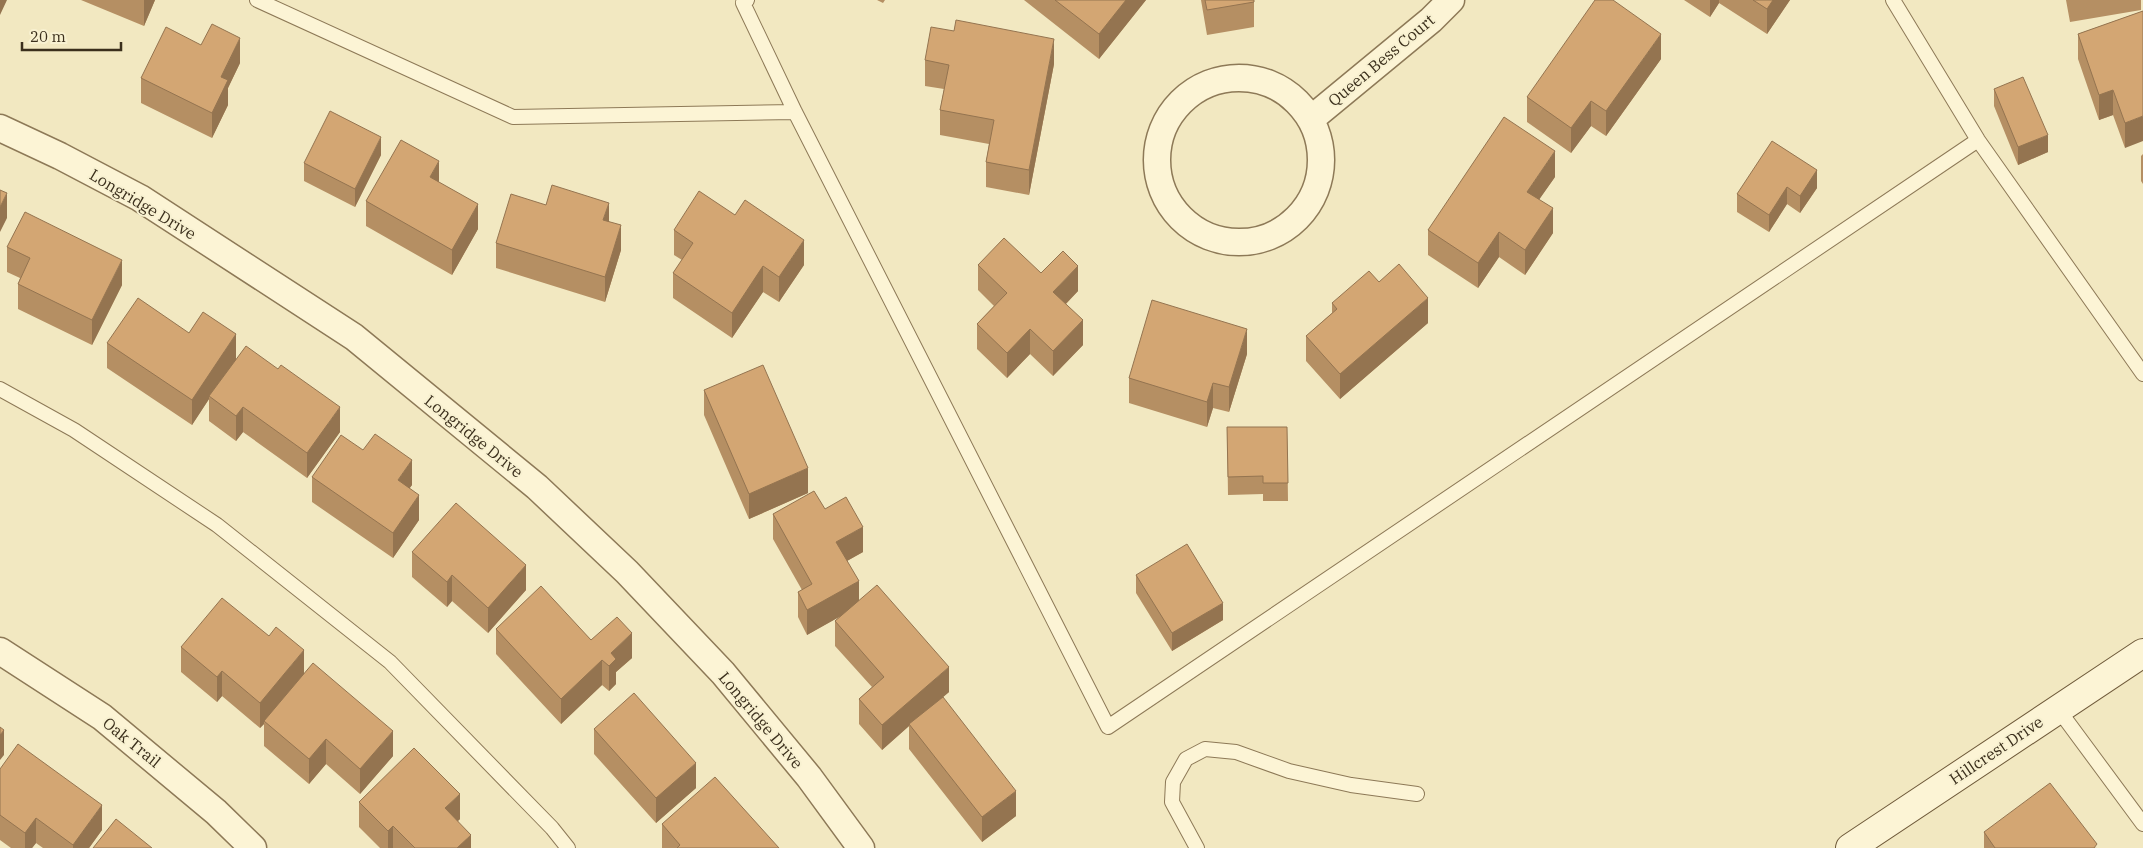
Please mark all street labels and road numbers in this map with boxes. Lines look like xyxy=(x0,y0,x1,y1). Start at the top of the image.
street label: Queen Bess Court xyxy=(1324,9,1439,110)
street label: Longridge Drive xyxy=(86,164,200,244)
street label: Longridge Drive xyxy=(421,390,527,482)
street label: Longridge Drive xyxy=(715,667,807,773)
street label: Hillcrest Drive xyxy=(1945,711,2047,789)
street label: Oak Trail xyxy=(99,712,165,772)

